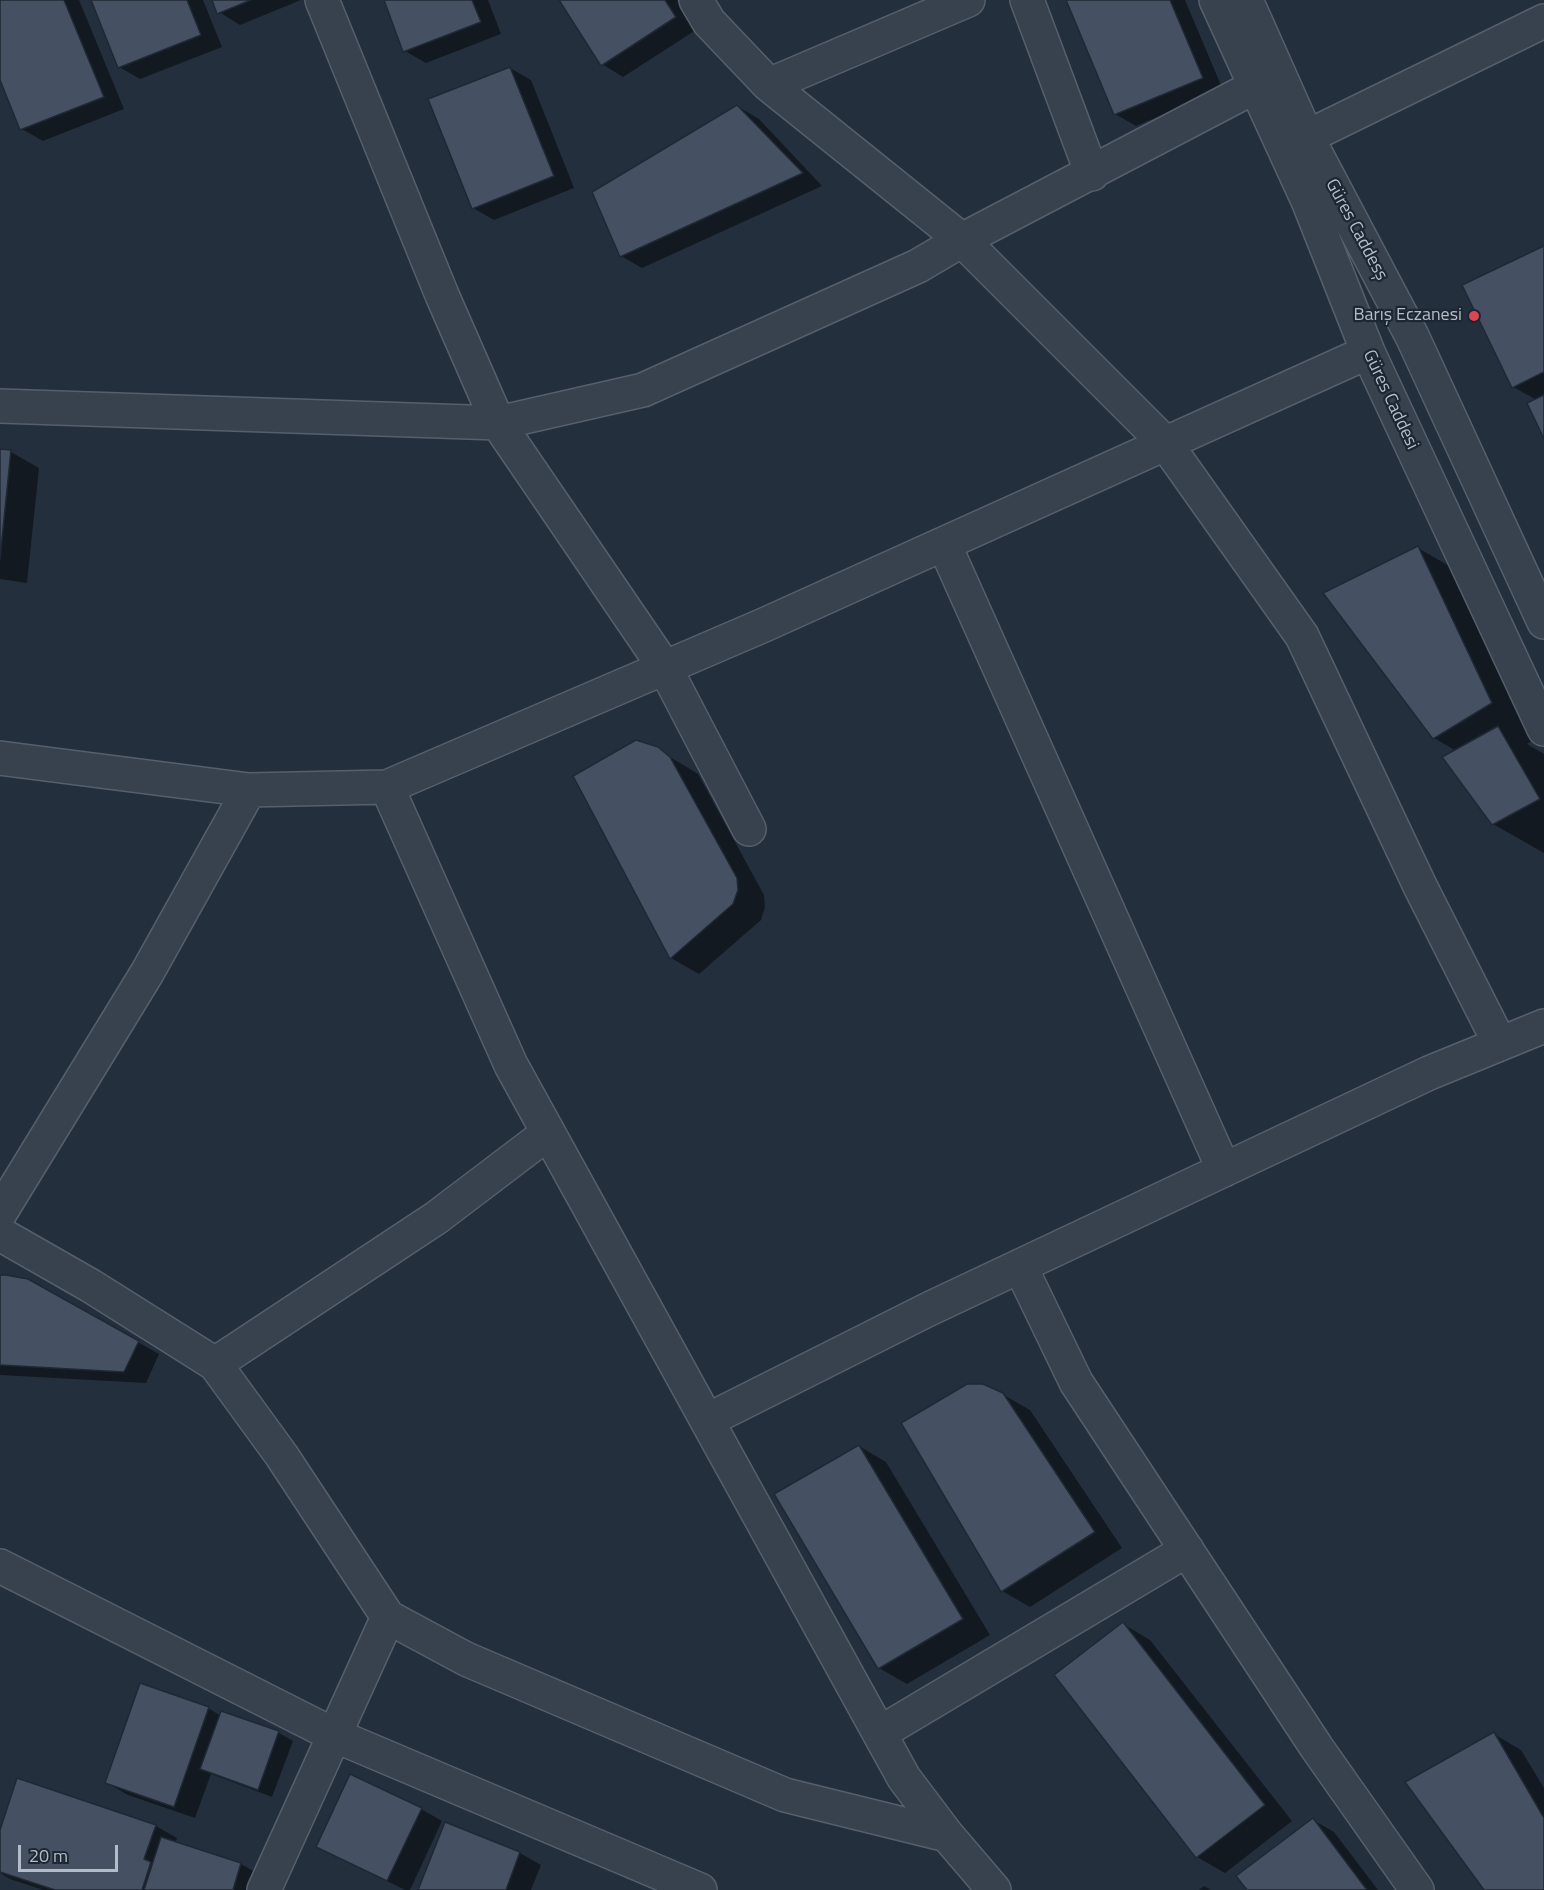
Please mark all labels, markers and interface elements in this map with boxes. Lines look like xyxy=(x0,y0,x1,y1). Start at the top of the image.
street label: Güres Caddesş xyxy=(1320,176,1392,284)
place label: Barış Eczanesi xyxy=(1353,305,1462,327)
marker: Barış Eczanesi xyxy=(1467,309,1481,323)
street label: Güres Caddesi xyxy=(1358,347,1422,453)
scale bar xyxy=(21,1833,122,1871)
text: 20 m xyxy=(29,1842,68,1869)

